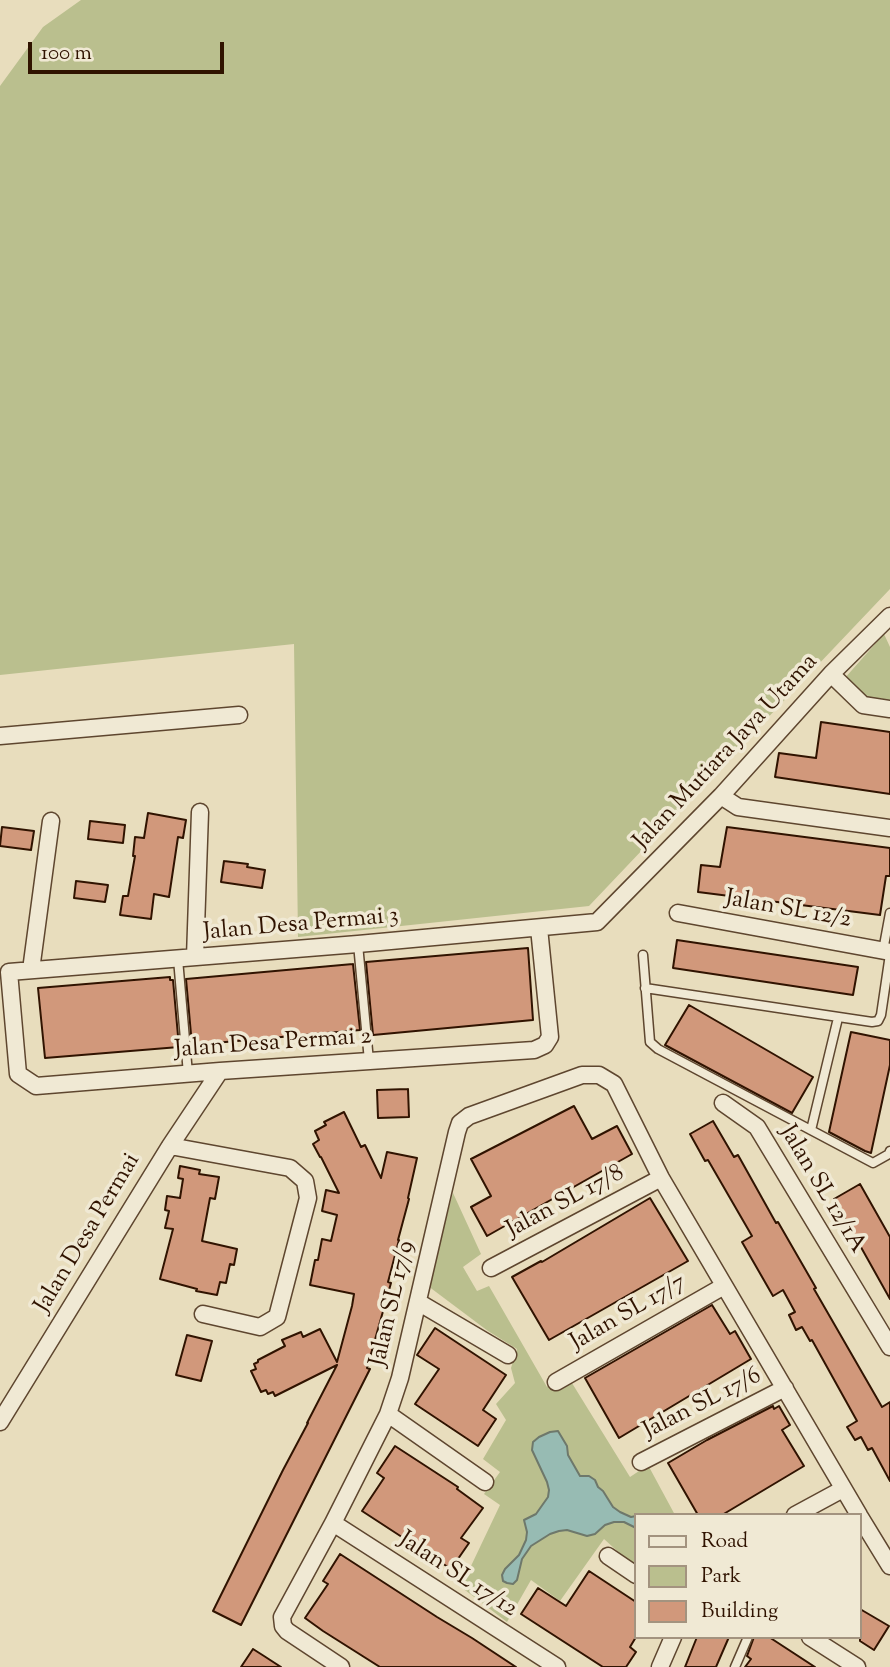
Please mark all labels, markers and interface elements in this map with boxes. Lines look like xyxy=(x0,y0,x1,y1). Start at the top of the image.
scale bar xyxy=(32,28,228,72)
text: 100 m xyxy=(41,39,92,69)
street label: Jalan Mutiara Jaya Utama xyxy=(629,649,825,857)
street label: Jalan SL 12/2 xyxy=(723,886,853,936)
street label: Jalan Desa Permai 3 xyxy=(202,903,400,949)
street label: Jalan Desa Permai 2 xyxy=(173,1024,373,1066)
street label: Jalan SL 12/1A xyxy=(771,1121,871,1259)
street label: Jalan Desa Permai xyxy=(30,1149,148,1319)
street label: Jalan SL 17/8 xyxy=(502,1160,630,1246)
street label: Jalan SL 17/9 xyxy=(366,1239,422,1369)
street label: Jalan SL 17/7 xyxy=(566,1269,692,1359)
street label: Jalan SL 17/6 xyxy=(639,1363,767,1447)
legend xyxy=(634,1513,862,1639)
street label: Jalan SL 17/12 xyxy=(392,1527,522,1625)
text: Road xyxy=(701,1527,748,1557)
text: Park xyxy=(701,1562,741,1592)
text: Building xyxy=(701,1597,778,1627)

